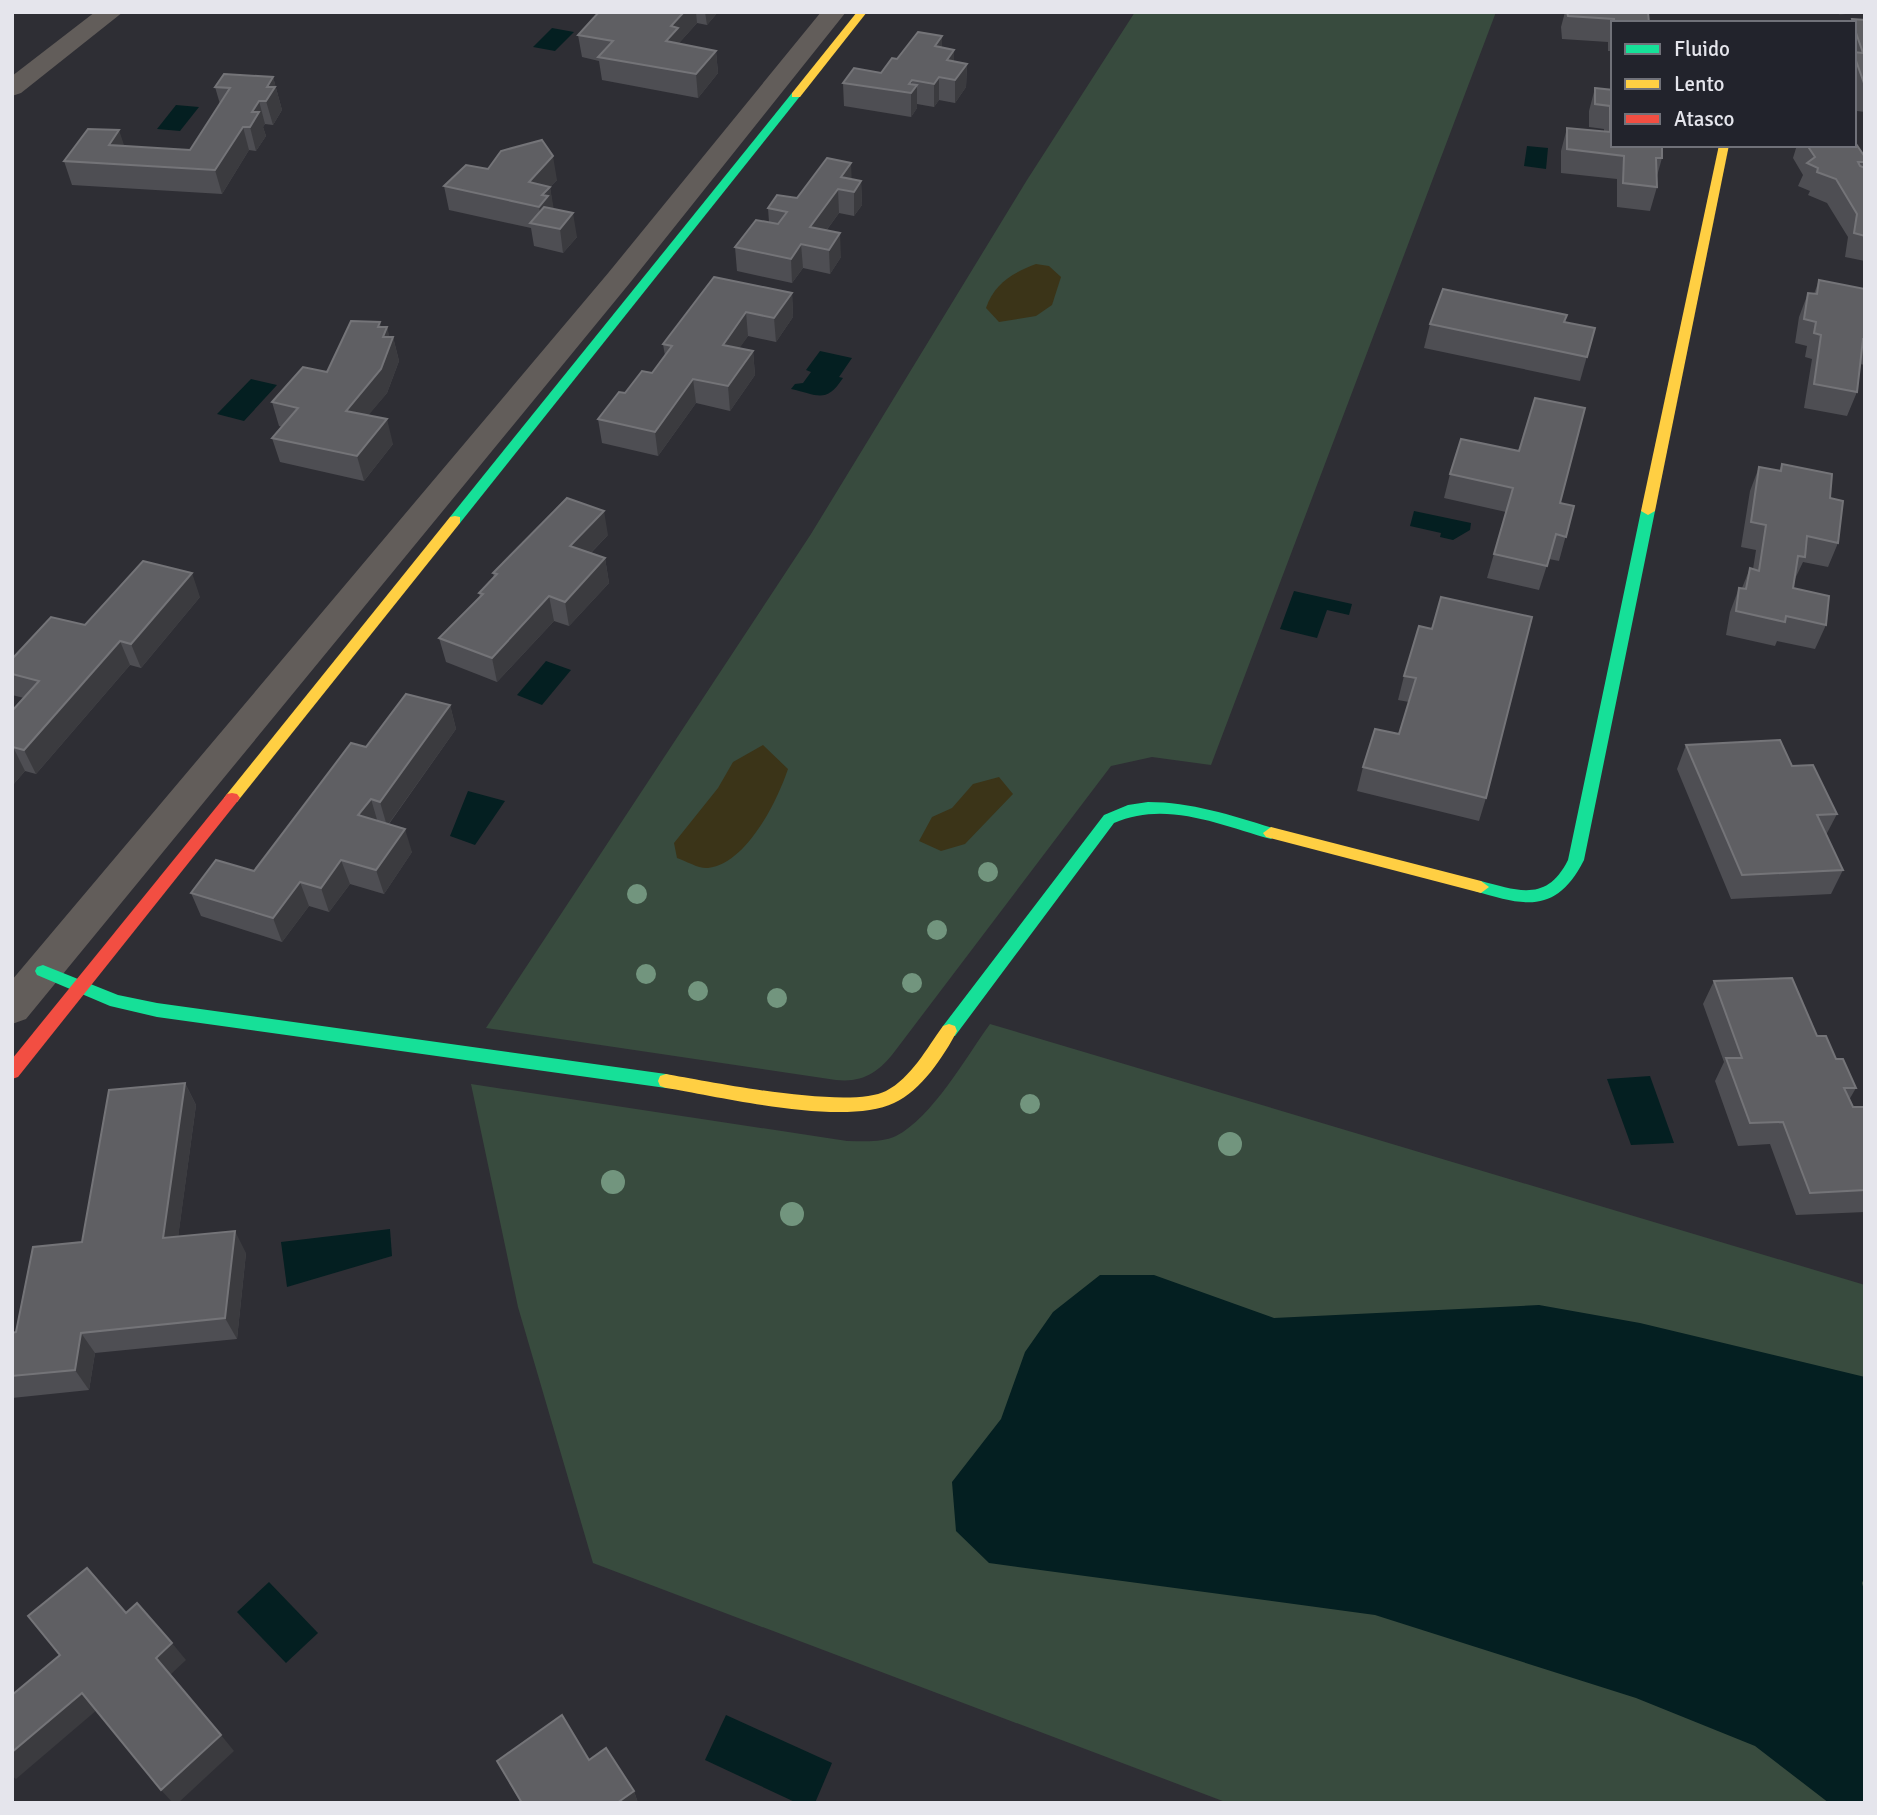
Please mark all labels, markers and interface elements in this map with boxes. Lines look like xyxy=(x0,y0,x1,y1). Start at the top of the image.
legend xyxy=(1611,21,1856,147)
text: Fluido xyxy=(1674,36,1730,62)
text: Lento xyxy=(1674,71,1724,97)
text: Atasco xyxy=(1674,106,1734,132)

